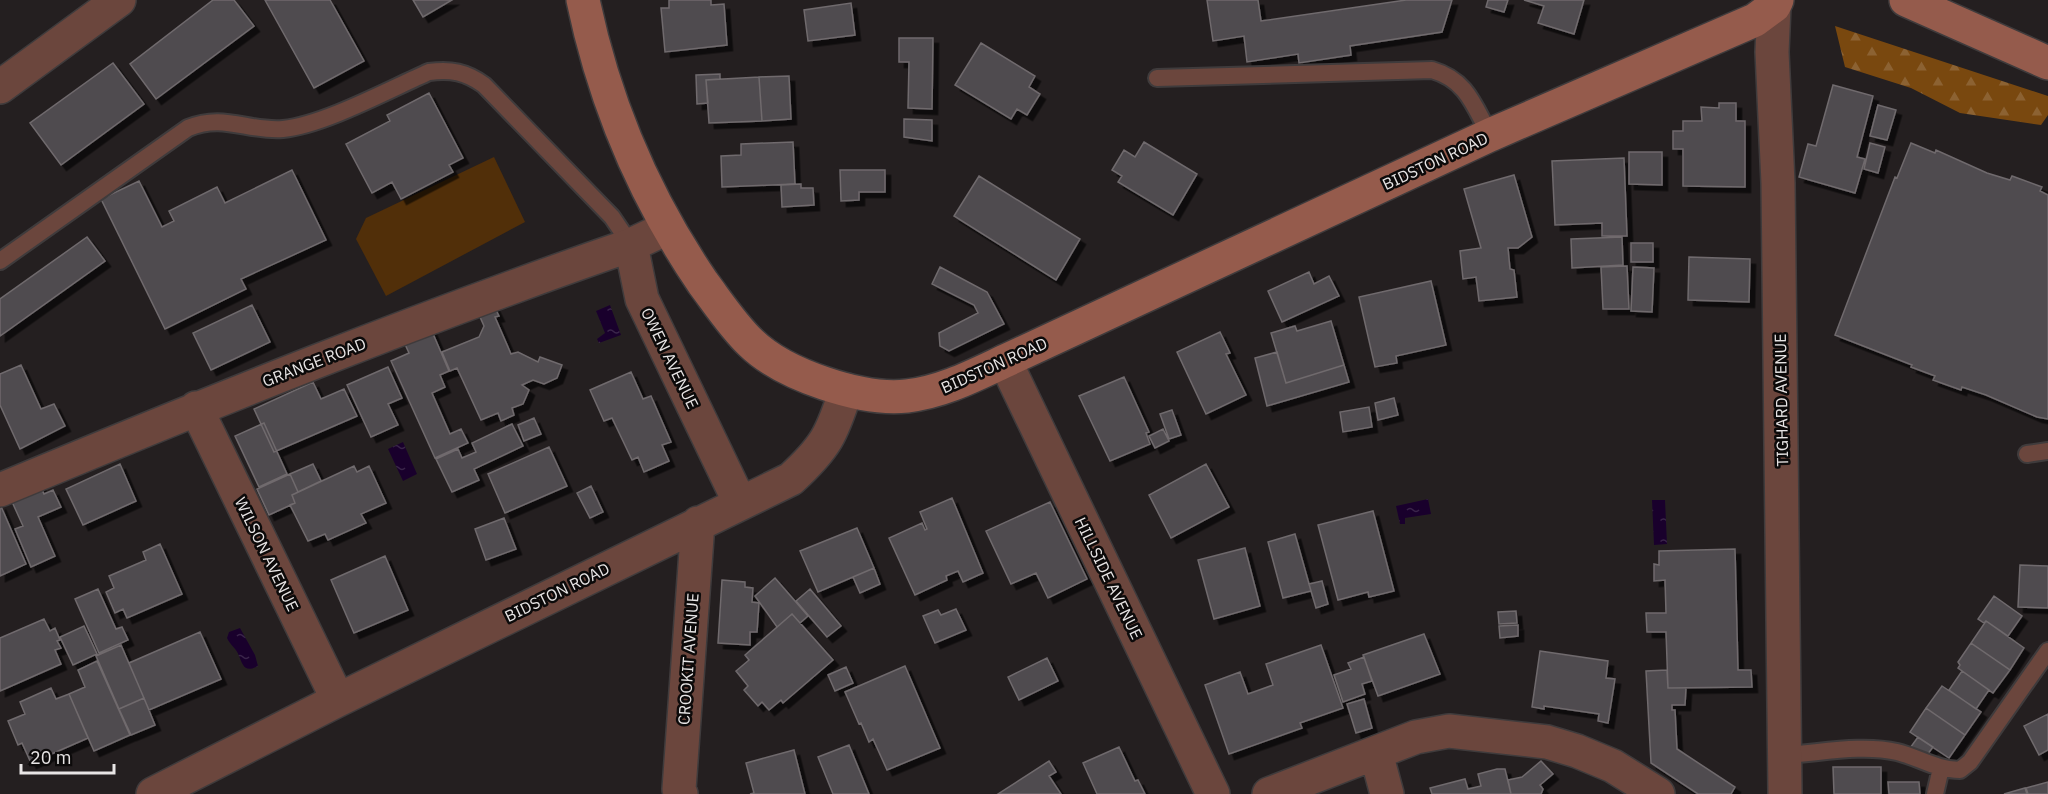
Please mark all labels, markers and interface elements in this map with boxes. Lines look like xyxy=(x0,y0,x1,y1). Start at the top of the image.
street label: BIDSTON ROAD xyxy=(1379,128,1491,194)
street label: OWEN AVENUE xyxy=(637,304,703,412)
street label: GRANGE ROAD xyxy=(259,333,369,391)
street label: BIDSTON ROAD xyxy=(938,333,1050,397)
street label: TIGHARD AVENUE xyxy=(1770,333,1792,467)
street label: WILSON AVENUE xyxy=(231,494,303,614)
street label: HILLSIDE AVENUE xyxy=(1071,514,1147,642)
street label: BIDSTON ROAD xyxy=(501,558,613,626)
street label: CROOKIT AVENUE xyxy=(673,592,703,726)
scale bar xyxy=(21,737,114,775)
text: 20 m xyxy=(30,746,72,769)

